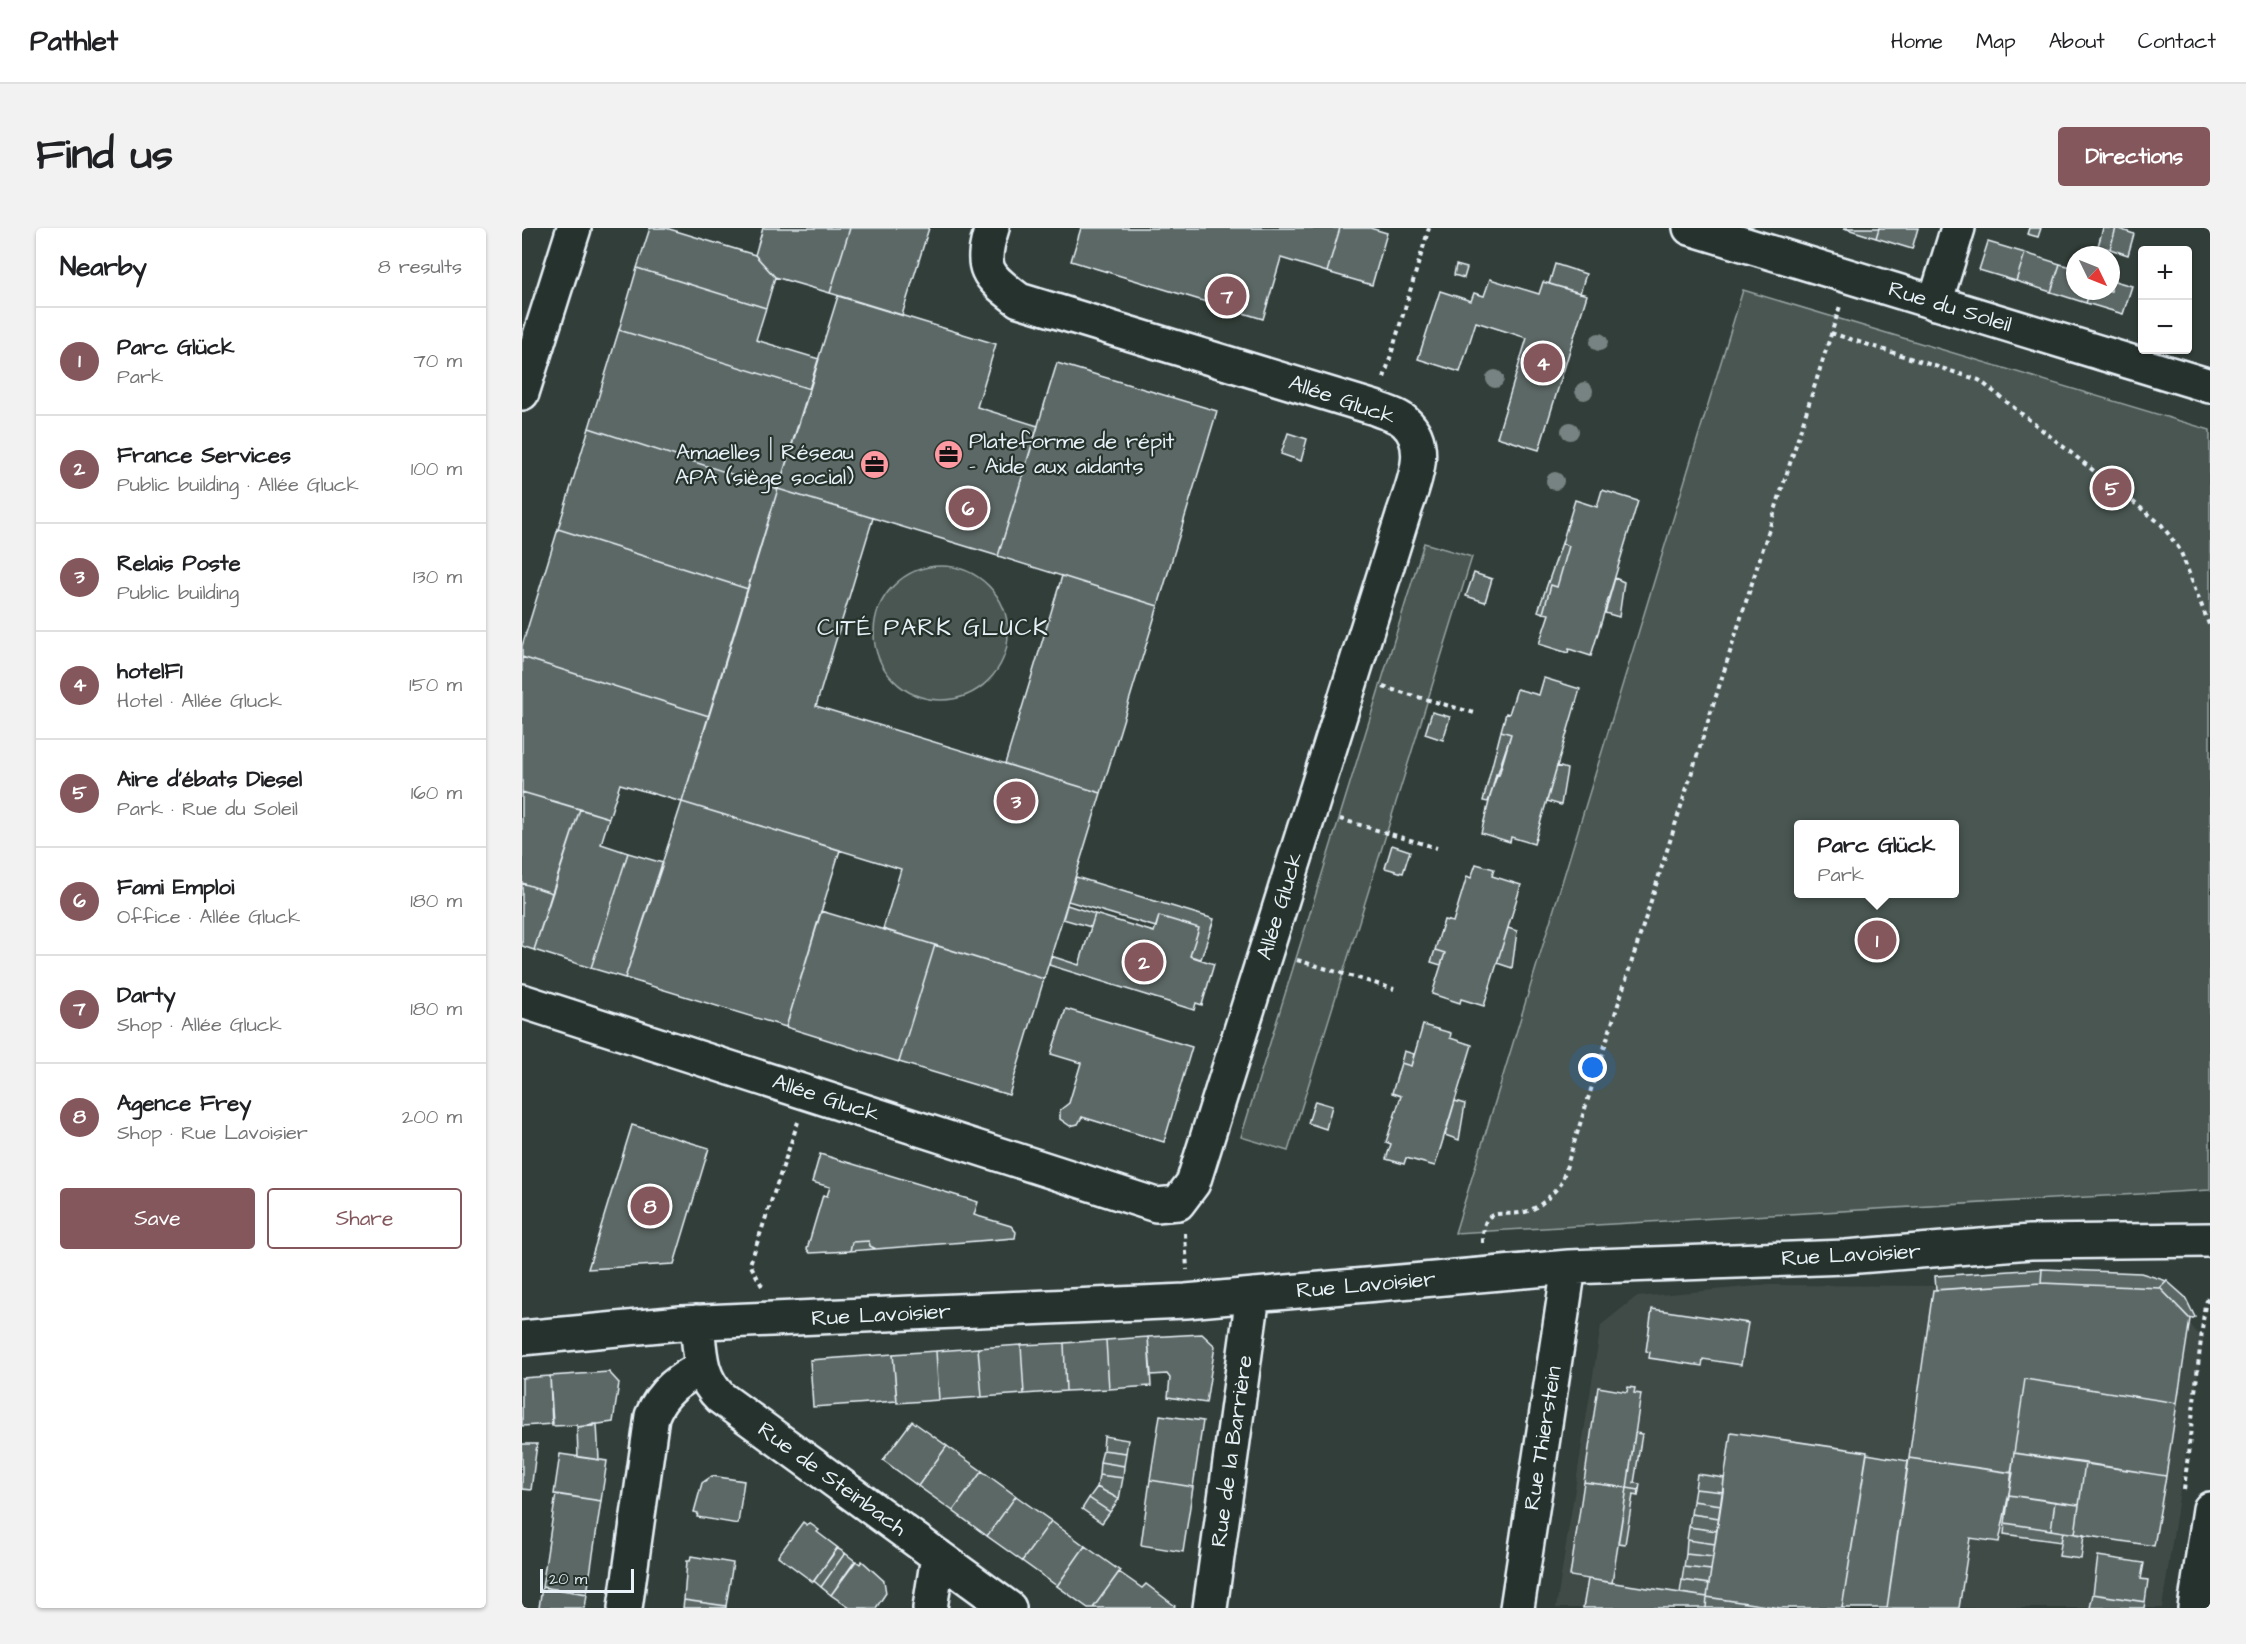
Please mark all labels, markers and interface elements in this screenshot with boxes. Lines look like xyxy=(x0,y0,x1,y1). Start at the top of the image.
text: Pathlet xyxy=(30,22,118,61)
text: Home xyxy=(1891,27,1943,56)
text: Map xyxy=(1976,27,2016,56)
text: About xyxy=(2049,27,2105,56)
text: Contact xyxy=(2138,27,2216,56)
text: Find us xyxy=(36,127,173,185)
button: Directions xyxy=(2058,127,2210,186)
north arrow xyxy=(2066,246,2120,300)
map controls xyxy=(2138,246,2192,354)
button: + xyxy=(2138,246,2192,300)
text: Nearby xyxy=(60,249,147,285)
text: 8 results xyxy=(378,253,462,281)
pin: 7 xyxy=(1208,274,1246,318)
street label: Rue du Soleil xyxy=(1885,274,2015,340)
button: − xyxy=(2138,300,2192,354)
text: Parc Glück xyxy=(117,332,234,363)
pin: 4 xyxy=(1524,340,1562,386)
text: 1 xyxy=(78,347,81,375)
text: 70 m xyxy=(414,347,462,375)
text: Park xyxy=(117,363,163,391)
street label: Allée Gluck xyxy=(1285,367,1400,433)
place label: Plateforme de répit - Aide aux aidants xyxy=(969,426,1174,482)
place label: Amaelles | Réseau APA (siège social) xyxy=(675,437,854,494)
office icon: Plateforme de répit - Aide aux aidants xyxy=(932,438,964,470)
text: France Services xyxy=(117,440,291,471)
office icon: Amaelles | Réseau APA (siège social) xyxy=(859,449,891,481)
text: 2 xyxy=(74,455,85,483)
text: 100 m xyxy=(411,455,462,483)
pin: 5 xyxy=(2092,466,2132,510)
text: Public building · Allée Gluck xyxy=(117,471,359,499)
pin: 6 xyxy=(948,486,988,530)
text: Relais Poste xyxy=(117,548,241,579)
text: 3 xyxy=(74,563,85,591)
text: 130 m xyxy=(413,563,462,591)
text: Public building xyxy=(117,579,239,607)
district label: CITÉ PARK GLUCK xyxy=(817,611,1049,645)
text: hotelF1 xyxy=(117,656,183,687)
text: 4 xyxy=(73,671,86,699)
text: 150 m xyxy=(409,671,462,699)
text: Hotel · Allée Gluck xyxy=(117,687,282,715)
text: Aire d'ébats Diesel xyxy=(117,764,302,795)
pin: 3 xyxy=(996,778,1036,824)
text: 5 xyxy=(72,779,87,807)
text: 160 m xyxy=(411,779,462,807)
text: Park · Rue du Soleil xyxy=(117,795,298,823)
popup xyxy=(1794,820,1959,898)
text: Parc Glück xyxy=(1818,830,1935,861)
street label: Allée Gluck xyxy=(1249,848,1311,964)
text: Park xyxy=(1818,861,1864,889)
text: Fami Emploi xyxy=(117,872,234,903)
text: 6 xyxy=(73,887,86,915)
text: 180 m xyxy=(410,887,462,915)
text: Office · Allée Gluck xyxy=(117,903,300,931)
pin: 1 xyxy=(1858,918,1896,962)
pin: 2 xyxy=(1124,940,1164,984)
text: Darty xyxy=(117,980,176,1011)
text: 7 xyxy=(73,995,86,1023)
text: 180 m xyxy=(410,995,462,1023)
text: Shop · Allée Gluck xyxy=(117,1011,282,1039)
your location xyxy=(1578,1053,1607,1082)
street label: Allée Gluck xyxy=(768,1066,884,1130)
text: Agence Frey xyxy=(117,1088,251,1119)
text: 8 xyxy=(73,1103,86,1131)
text: 200 m xyxy=(402,1103,462,1131)
text: Shop · Rue Lavoisier xyxy=(117,1119,308,1147)
pin: 8 xyxy=(630,1184,670,1228)
button: Save xyxy=(60,1188,255,1249)
button: Share xyxy=(267,1188,462,1249)
street label: Rue Lavoisier xyxy=(1781,1236,1921,1274)
street label: Rue Lavoisier xyxy=(1295,1263,1437,1307)
street label: Rue Lavoisier xyxy=(811,1296,951,1334)
street label: Rue de la Barrière xyxy=(1203,1353,1261,1549)
street label: Rue Thierstein xyxy=(1516,1364,1570,1512)
street label: Rue de Steinbach xyxy=(751,1414,913,1544)
scale bar xyxy=(540,1566,634,1594)
text: 20 m xyxy=(549,1568,587,1590)

